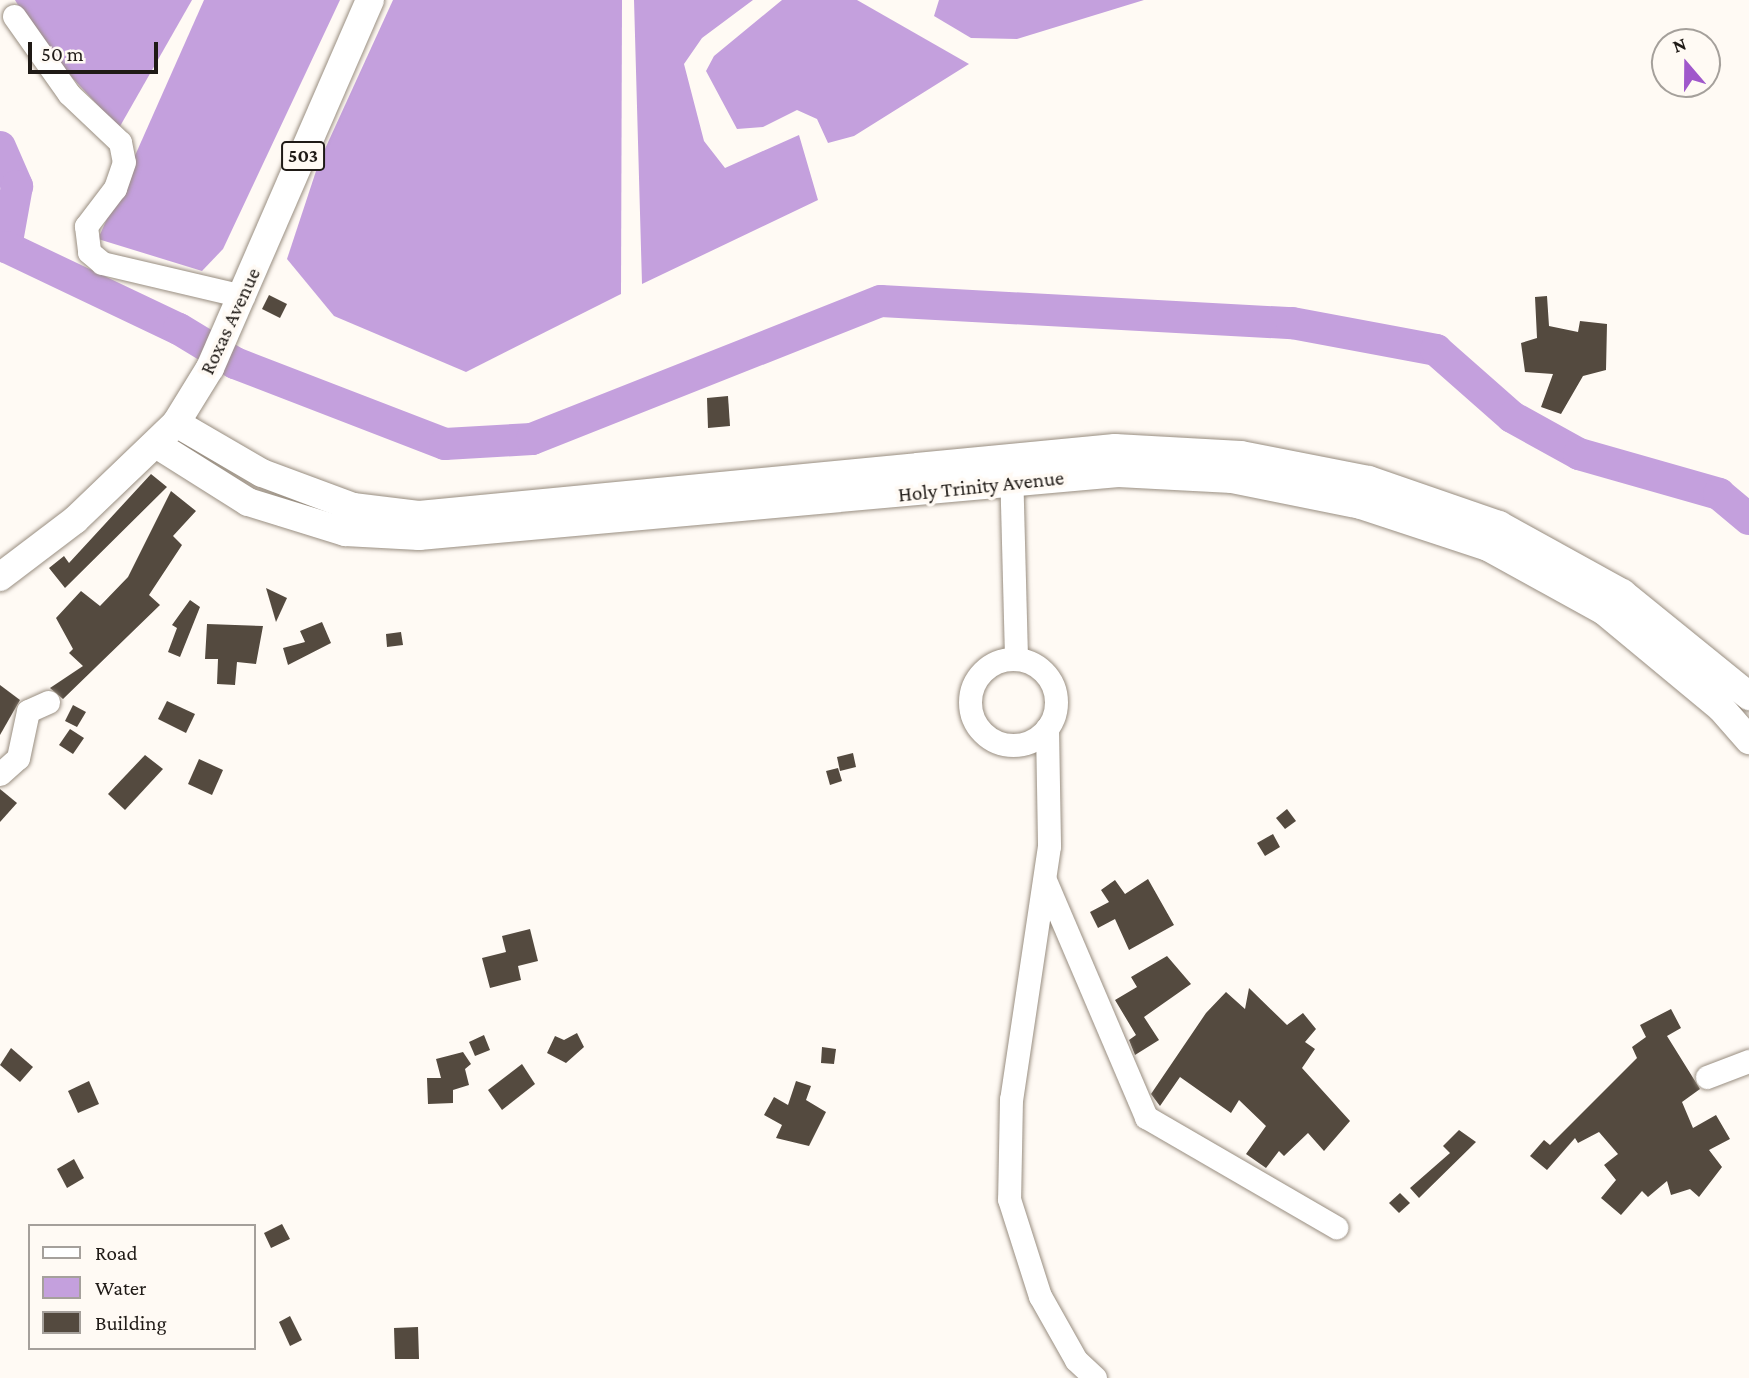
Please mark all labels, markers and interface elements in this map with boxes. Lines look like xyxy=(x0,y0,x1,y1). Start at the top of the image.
scale bar xyxy=(32,28,161,72)
north arrow xyxy=(1651,28,1721,98)
text: N xyxy=(1670,33,1689,57)
text: 50 m xyxy=(41,42,84,66)
road number: 503 xyxy=(280,140,326,172)
street label: Roxas Avenue xyxy=(194,264,266,378)
street label: Holy Trinity Avenue xyxy=(897,465,1065,507)
legend xyxy=(28,1224,256,1350)
text: Road xyxy=(95,1241,138,1265)
text: Water xyxy=(95,1276,147,1300)
text: Building xyxy=(95,1311,167,1335)

